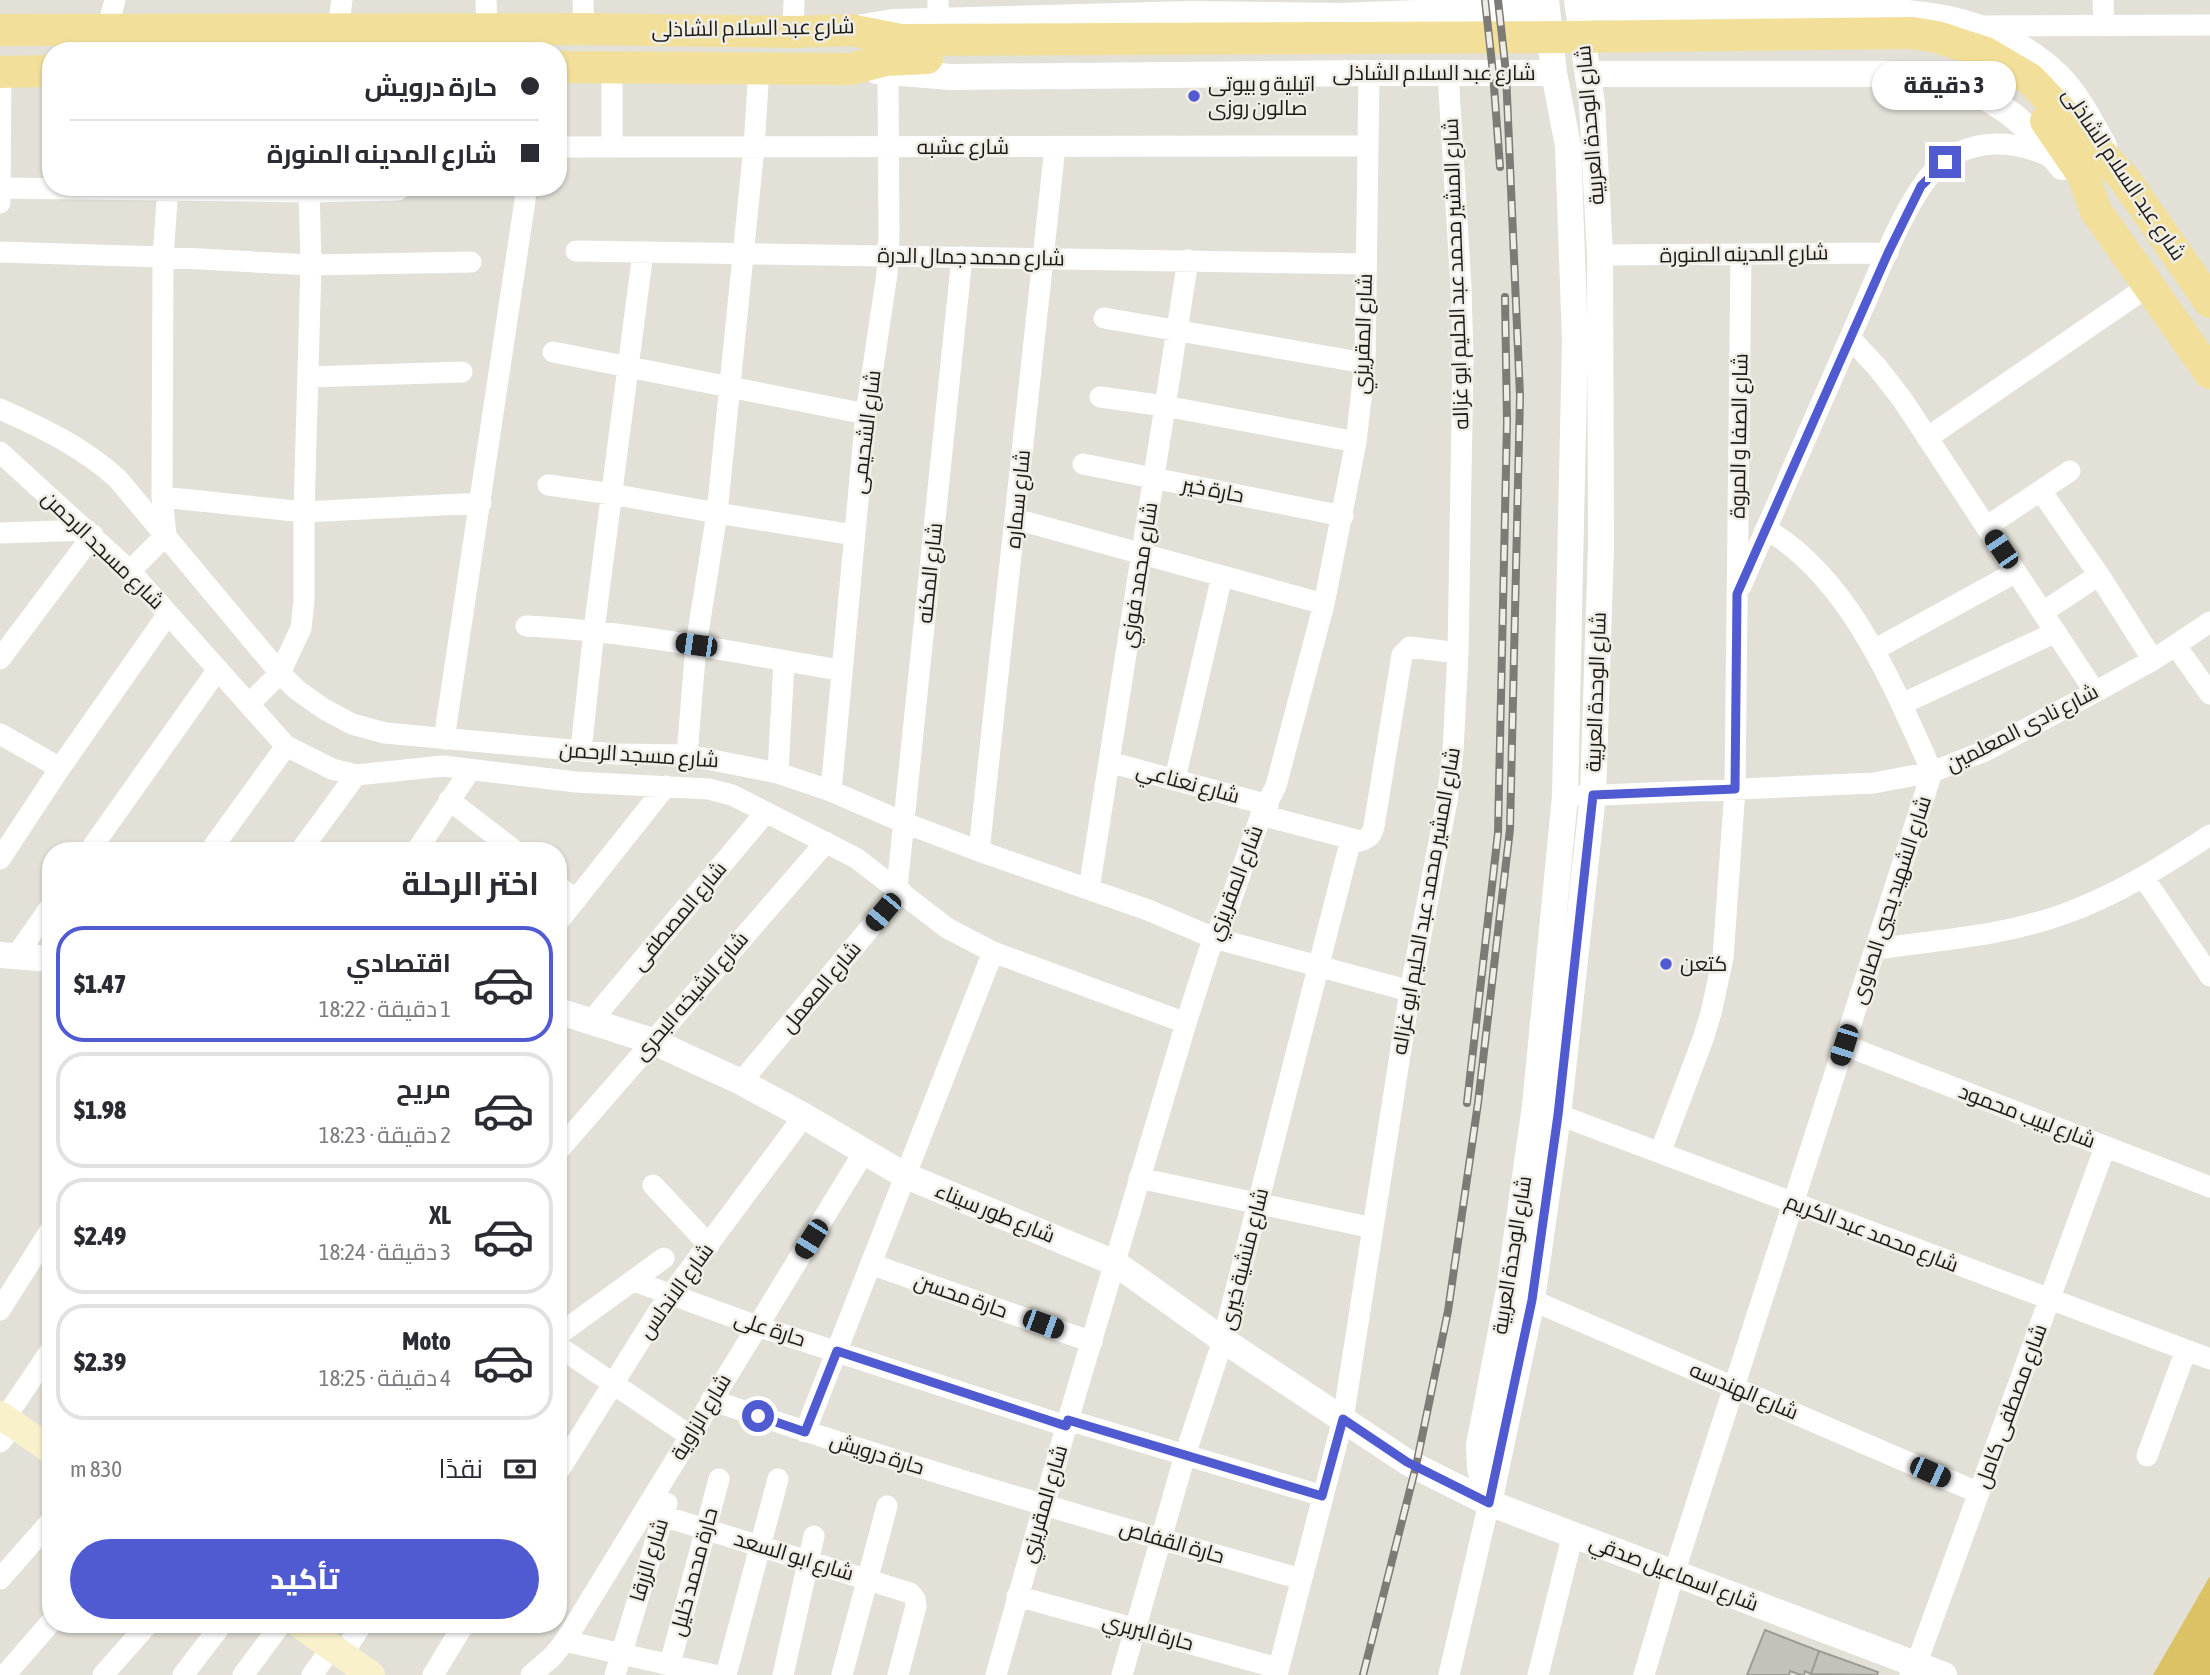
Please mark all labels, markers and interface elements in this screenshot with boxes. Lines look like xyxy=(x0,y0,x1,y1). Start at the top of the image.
street label: شارع عبد السلام الشاذلى xyxy=(651,13,855,44)
street label: شارع الوحدة العربية xyxy=(1570,44,1611,206)
street label: شارع عبد السلام الشاذلى xyxy=(1332,60,1536,87)
callout: 3 دقيقة xyxy=(1873,60,2017,110)
place label: اتيلية و بيوتى صالون روزى xyxy=(1208,71,1315,121)
text: حارة درويش xyxy=(365,72,497,102)
text: 3 دقيقة xyxy=(1904,72,1984,98)
street label: شارع عبد السلام الشاذلى xyxy=(2056,83,2192,266)
marker: اتيلية و بيوتى صالون روزى xyxy=(1186,88,1202,104)
street label: شارع المشير محمد عبد الحليم ابو غزاله xyxy=(1438,118,1475,430)
street label: شارع عشبه xyxy=(917,134,1009,161)
text: شارع المدينه المنورة xyxy=(267,139,497,169)
route end xyxy=(1929,146,1961,178)
street label: شارع المدينه المنورة xyxy=(1659,240,1829,269)
street label: شارع محمد جمال الدرة xyxy=(877,242,1065,273)
street label: شارع المقريزي xyxy=(1348,273,1381,395)
street label: شارع الصفا و المروة xyxy=(1725,353,1754,519)
street label: شارع الشحيمى xyxy=(846,369,887,496)
street label: شارع سماره xyxy=(1000,448,1037,550)
street label: حارة خير xyxy=(1179,471,1246,508)
street label: شارع مسجد الرحمن xyxy=(36,485,170,616)
street label: شارع محمد فوزي xyxy=(1115,500,1166,650)
street label: شارع المكنه xyxy=(912,521,949,625)
car xyxy=(1981,526,2022,572)
street label: شارع الوحدة العربية xyxy=(1580,612,1613,773)
car xyxy=(674,632,719,658)
street label: شارع نادى المعلمين xyxy=(1941,678,2103,779)
street label: شارع مسجد الرحمن xyxy=(558,736,720,775)
street label: شارع المشير محمد عبد الحليم ابو غزاله xyxy=(1386,745,1467,1057)
street label: شارع نعناعي xyxy=(1133,757,1243,812)
street label: شارع الشهيد يحيي الصاوى xyxy=(1845,793,1938,1008)
street label: شارع المقريزي xyxy=(1201,822,1272,945)
street label: شارع المصطفى xyxy=(626,856,733,977)
text: اختر الرحلة xyxy=(402,865,539,902)
car xyxy=(862,889,905,935)
street label: شارع الشيخه البحرى xyxy=(628,926,755,1066)
street label: شارع المعمل xyxy=(775,936,868,1039)
text: اقتصادي xyxy=(346,948,451,978)
place label: كتعن xyxy=(1680,951,1727,977)
icon: car xyxy=(472,953,535,1016)
marker: كتعن xyxy=(1658,956,1674,972)
text: $1.47 xyxy=(74,969,126,999)
text: 1 دقيقة · 18:22 xyxy=(319,996,451,1022)
car xyxy=(1828,1022,1861,1068)
text: مريح xyxy=(396,1074,451,1104)
street label: شارع لبيب محمود xyxy=(1955,1078,2099,1155)
icon: car xyxy=(472,1079,535,1142)
text: $1.98 xyxy=(74,1095,126,1125)
text: 2 دقيقة · 18:23 xyxy=(319,1122,451,1148)
street label: شارع الوحدة العربية xyxy=(1487,1174,1538,1336)
street label: شارع طور سيناء xyxy=(931,1177,1059,1250)
street label: شارع منشية خيرى xyxy=(1214,1185,1275,1333)
street label: شارع محمد عبد الكريم xyxy=(1781,1188,1962,1279)
text: XL xyxy=(429,1200,451,1230)
icon: car xyxy=(472,1205,535,1268)
car xyxy=(791,1216,832,1262)
text: $2.49 xyxy=(74,1221,126,1251)
street label: شارع الاندلس xyxy=(633,1238,720,1344)
text: 3 دقيقة · 18:24 xyxy=(319,1239,451,1265)
street label: حارة محسن xyxy=(911,1268,1011,1324)
street label: حارة على xyxy=(731,1305,809,1353)
car xyxy=(1020,1307,1067,1341)
street label: شارع مصطفى كامل xyxy=(1969,1320,2054,1492)
text: Moto xyxy=(402,1326,451,1356)
icon: car xyxy=(472,1331,535,1394)
text: $2.39 xyxy=(74,1347,126,1377)
street label: شارع الهندسه xyxy=(1685,1356,1802,1427)
text: 4 دقيقة · 18:25 xyxy=(319,1365,451,1391)
street label: شارع الزاوية xyxy=(665,1369,738,1465)
route start xyxy=(742,1400,774,1432)
street label: حارة درويش xyxy=(827,1427,927,1481)
street label: شارع المقريزي xyxy=(1015,1442,1076,1567)
icon: cash xyxy=(501,1450,539,1488)
text: نقدًا xyxy=(439,1454,483,1484)
car xyxy=(1907,1454,1954,1490)
text: 830 m xyxy=(70,1456,122,1482)
street label: حارة محمد خليل xyxy=(664,1505,724,1639)
street label: شارع الزرقا xyxy=(624,1515,675,1605)
street label: حارة القفاص xyxy=(1117,1515,1227,1569)
street label: شارع ابو السعد xyxy=(731,1525,857,1588)
street label: شارع اسماعيل صدقي xyxy=(1585,1529,1762,1620)
button: تأكيد xyxy=(70,1539,539,1619)
street label: حارة البربري xyxy=(1099,1607,1196,1660)

